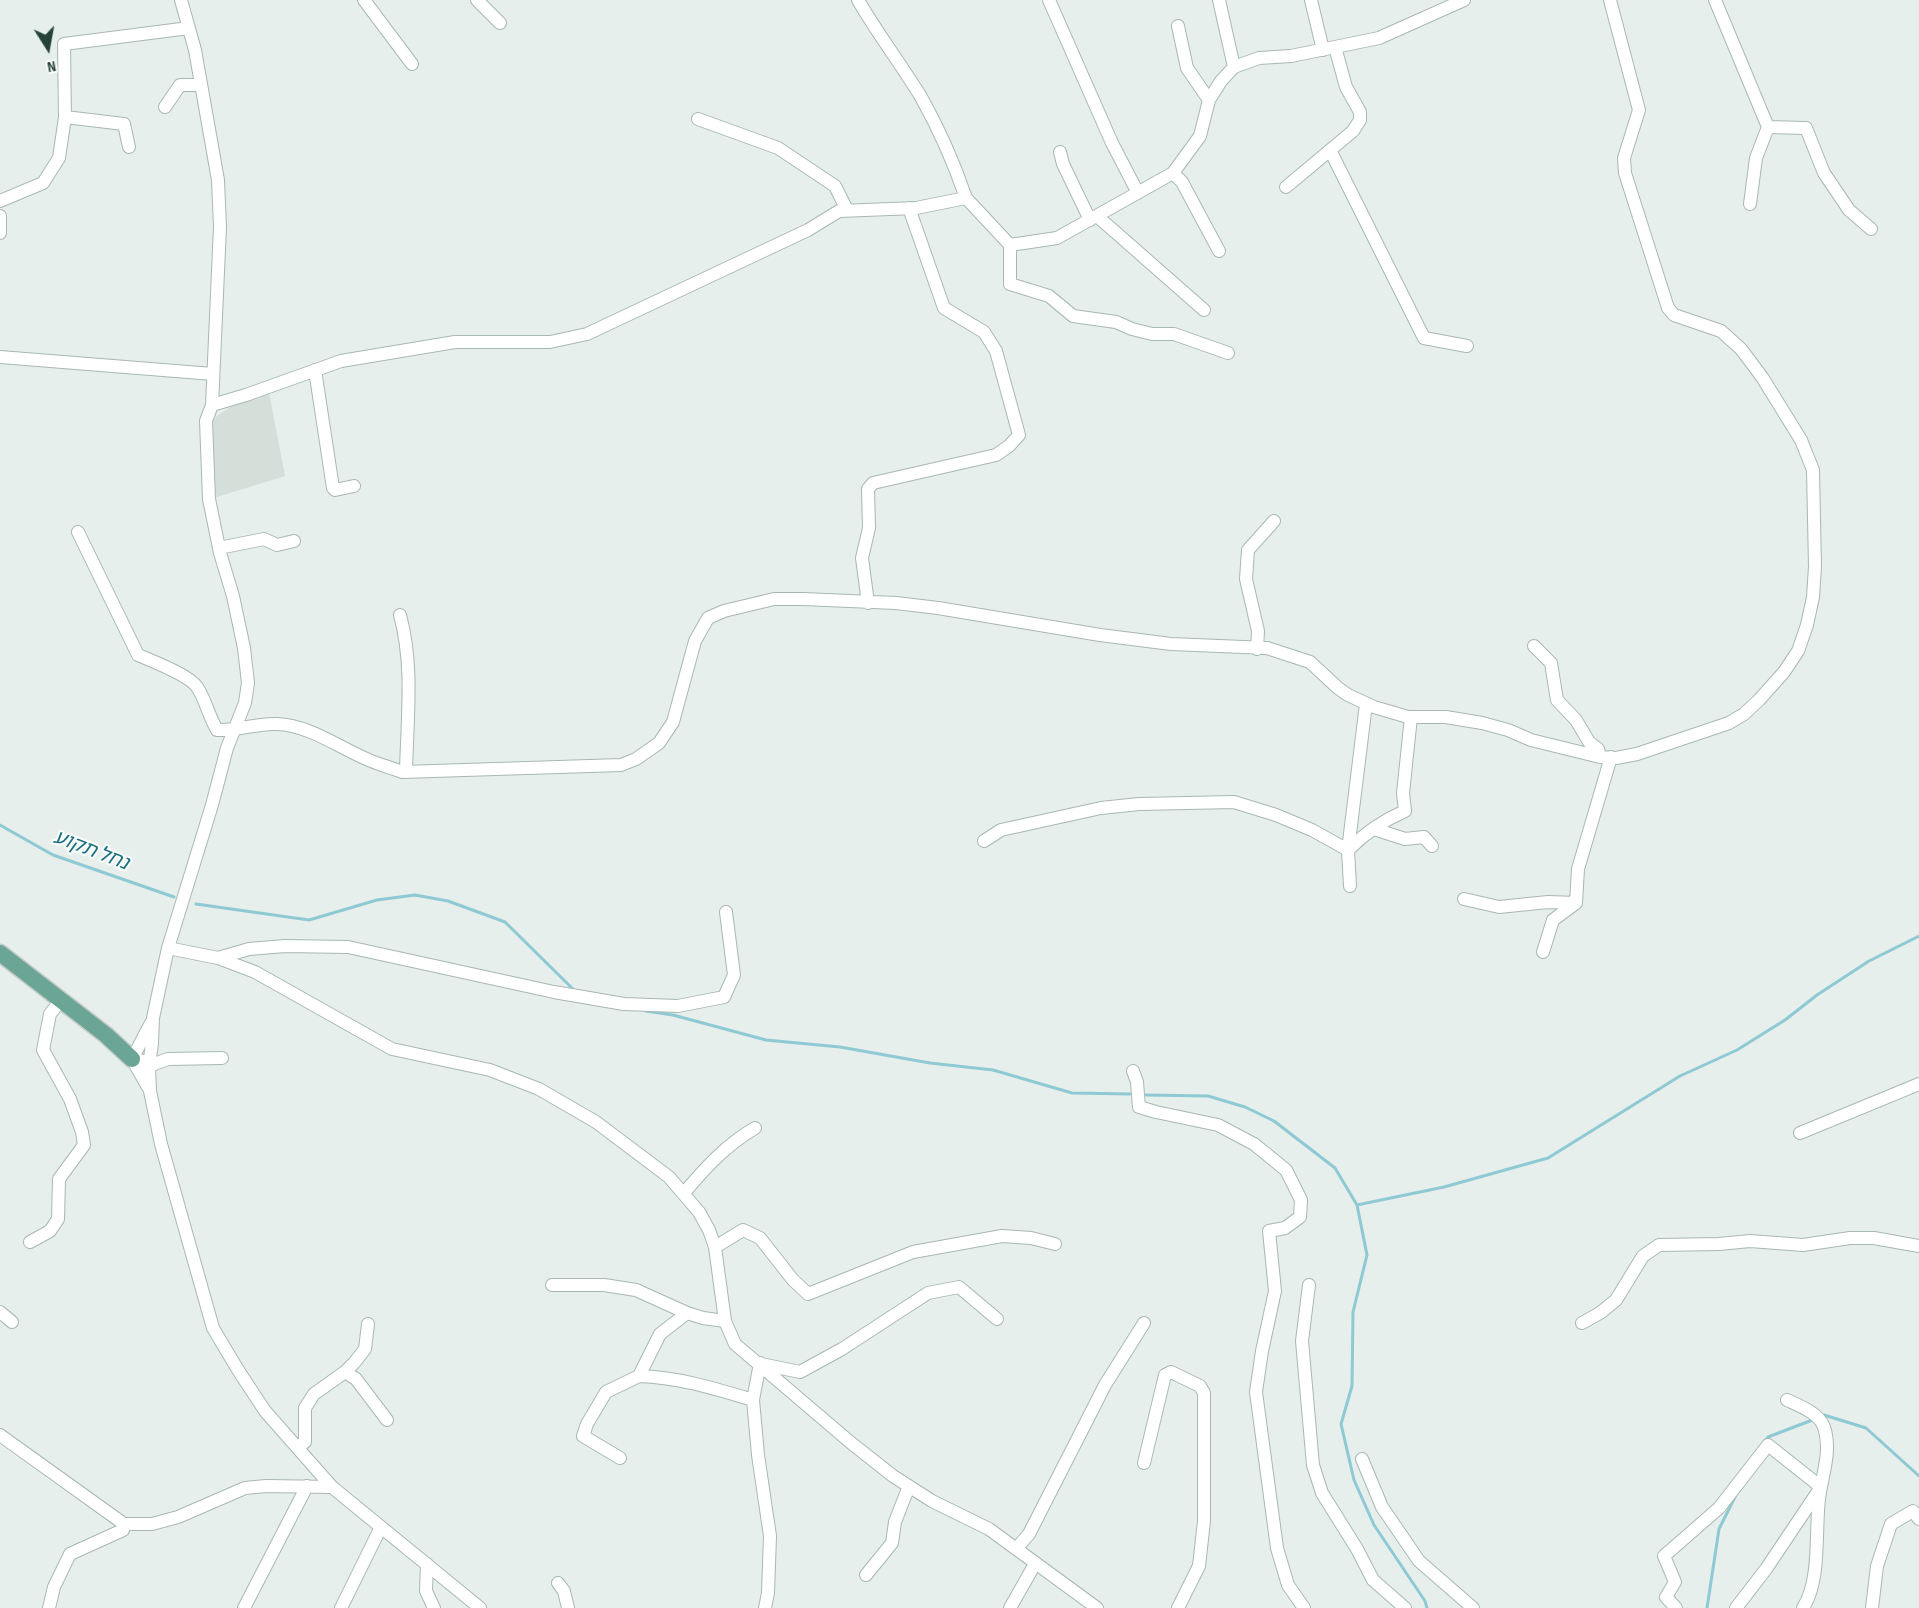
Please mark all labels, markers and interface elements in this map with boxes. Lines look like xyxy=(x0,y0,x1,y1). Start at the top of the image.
north arrow xyxy=(18,18,78,78)
text: N xyxy=(46,56,58,76)
water label: נחל תקוע xyxy=(50,826,132,876)

